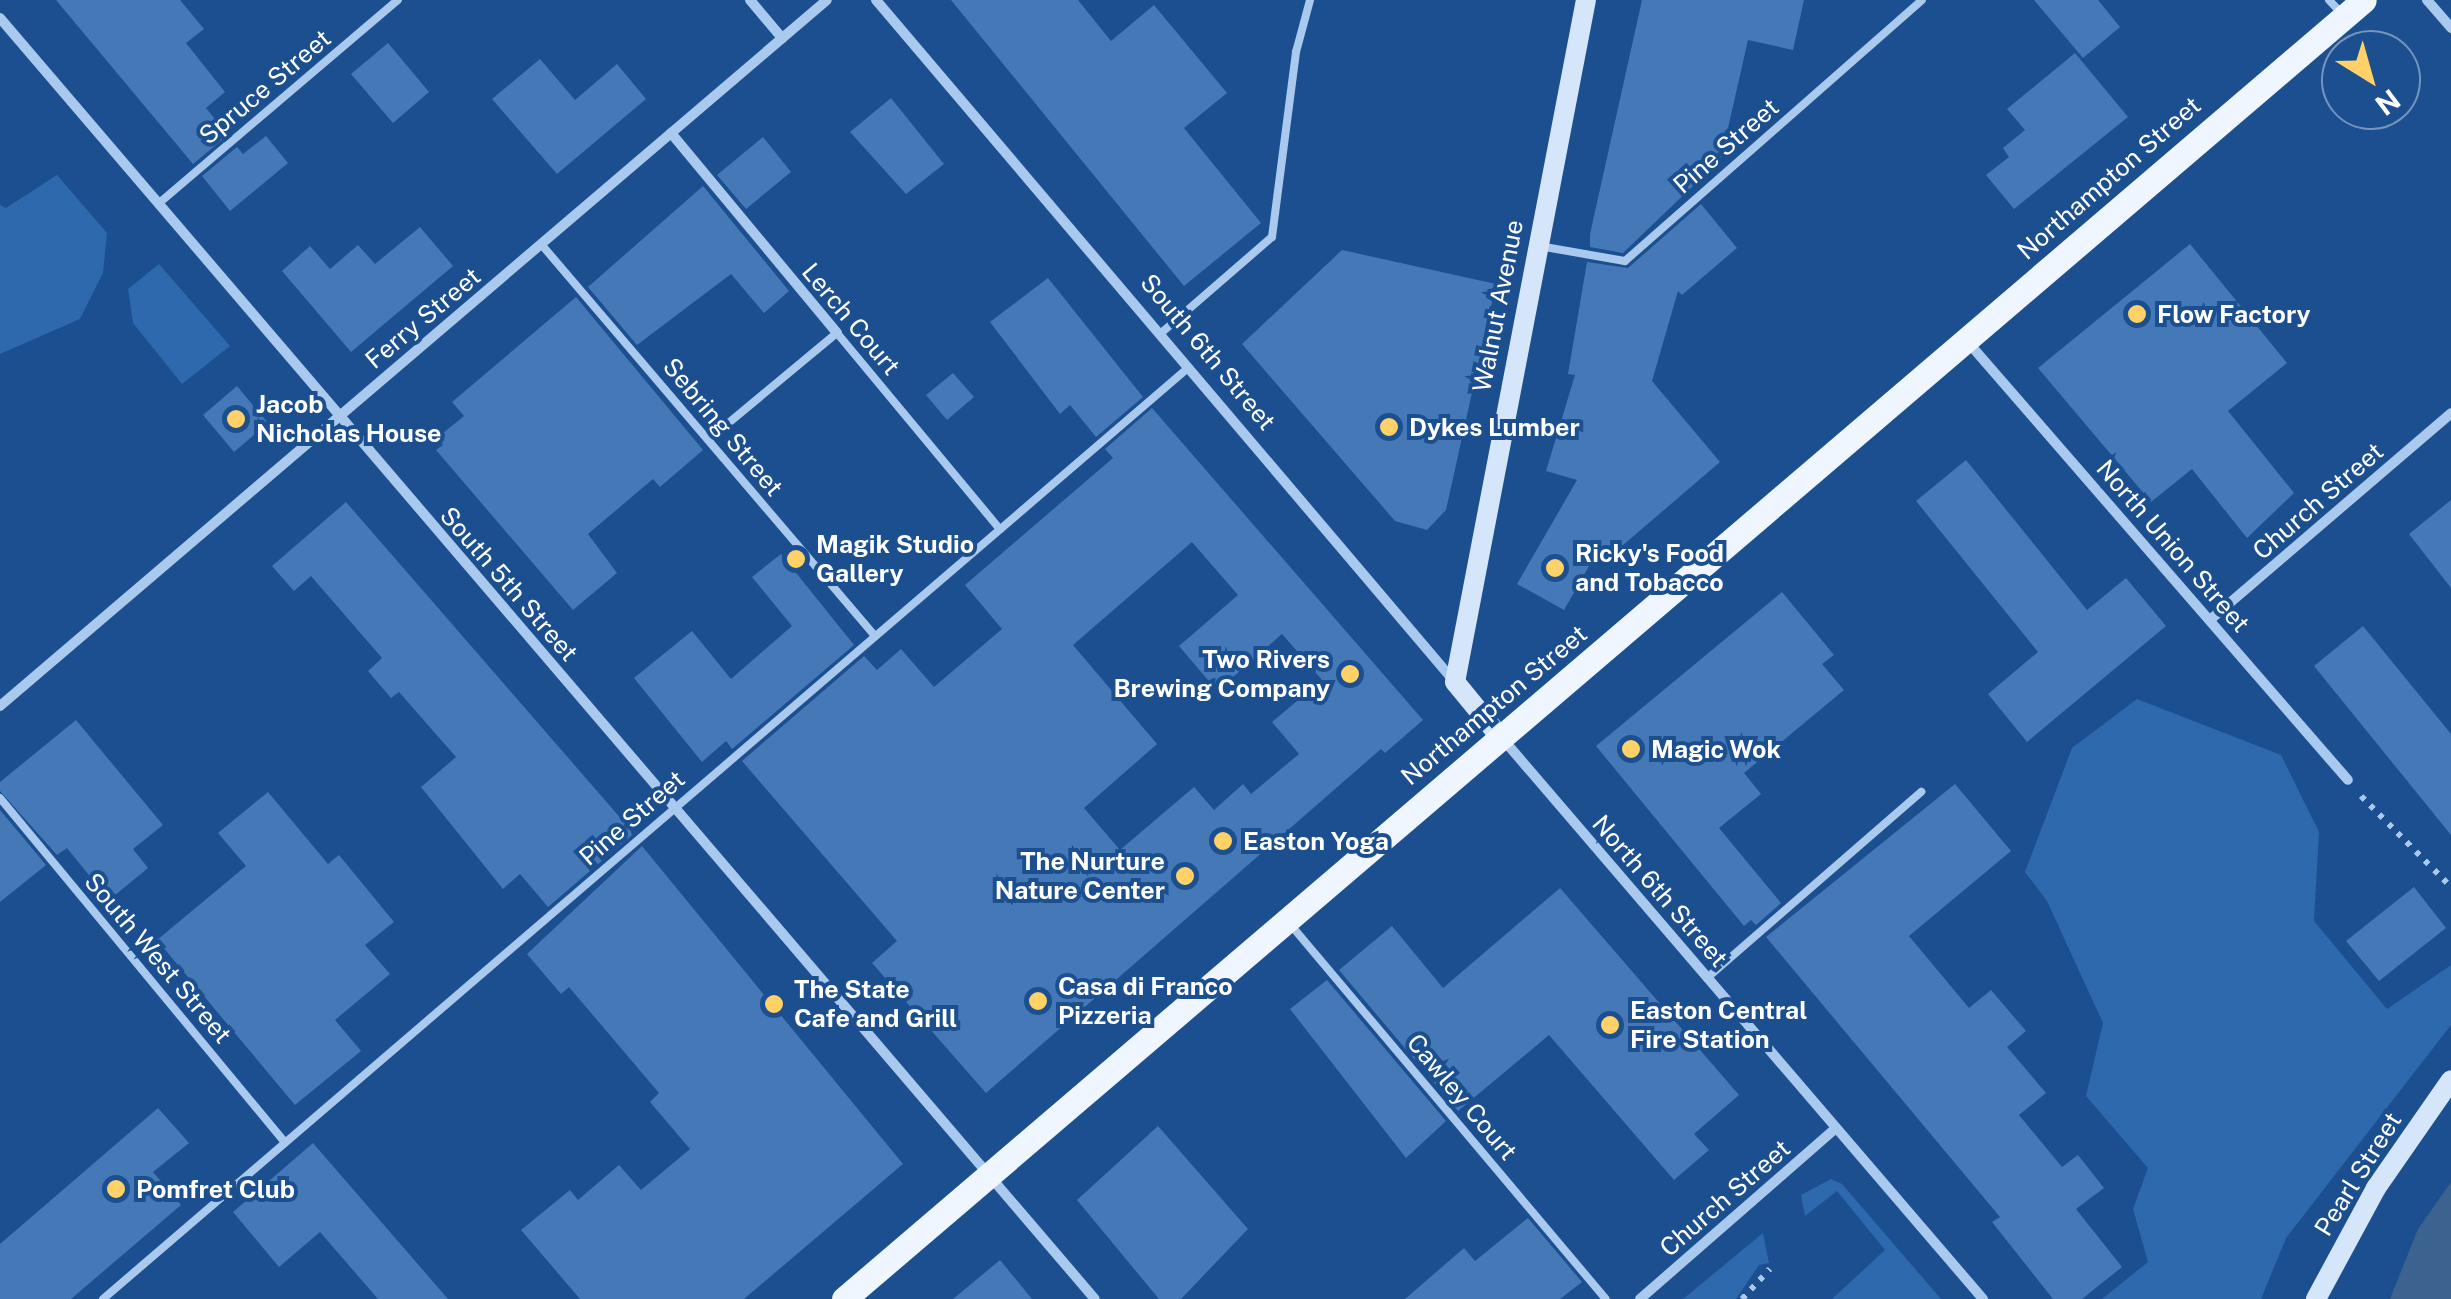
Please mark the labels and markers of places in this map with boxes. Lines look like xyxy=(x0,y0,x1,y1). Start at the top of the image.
place label: Flow Factory xyxy=(2157,299,2311,329)
marker: Flow Factory xyxy=(2126,303,2148,325)
place label: Jacob Nicholas House xyxy=(256,390,442,449)
marker: Jacob Nicholas House xyxy=(225,408,247,430)
place label: Dykes Lumber xyxy=(1409,412,1580,442)
marker: Dykes Lumber xyxy=(1378,416,1400,438)
place label: Magik Studio Gallery xyxy=(816,530,974,589)
place label: Ricky's Food and Tobacco xyxy=(1575,539,1724,598)
marker: Magik Studio Gallery xyxy=(785,548,807,570)
marker: Ricky's Food and Tobacco xyxy=(1544,557,1566,579)
place label: Two Rivers Brewing Company xyxy=(1113,645,1330,704)
marker: Two Rivers Brewing Company xyxy=(1339,663,1361,685)
place label: Magic Wok xyxy=(1651,734,1781,764)
marker: Magic Wok xyxy=(1620,738,1642,760)
place label: Easton Yoga xyxy=(1243,826,1389,856)
marker: Easton Yoga xyxy=(1212,830,1234,852)
place label: The Nurture Nature Center xyxy=(995,847,1165,906)
marker: The Nurture Nature Center xyxy=(1174,865,1196,887)
place label: Casa di Franco Pizzeria xyxy=(1058,972,1233,1031)
place label: The State Cafe and Grill xyxy=(794,975,957,1034)
marker: Casa di Franco Pizzeria xyxy=(1027,990,1049,1012)
marker: The State Cafe and Grill xyxy=(763,993,785,1015)
place label: Easton Central Fire Station xyxy=(1630,996,1807,1055)
marker: Easton Central Fire Station xyxy=(1599,1014,1621,1036)
place label: Pomfret Club xyxy=(136,1174,295,1204)
marker: Pomfret Club xyxy=(105,1178,127,1200)

